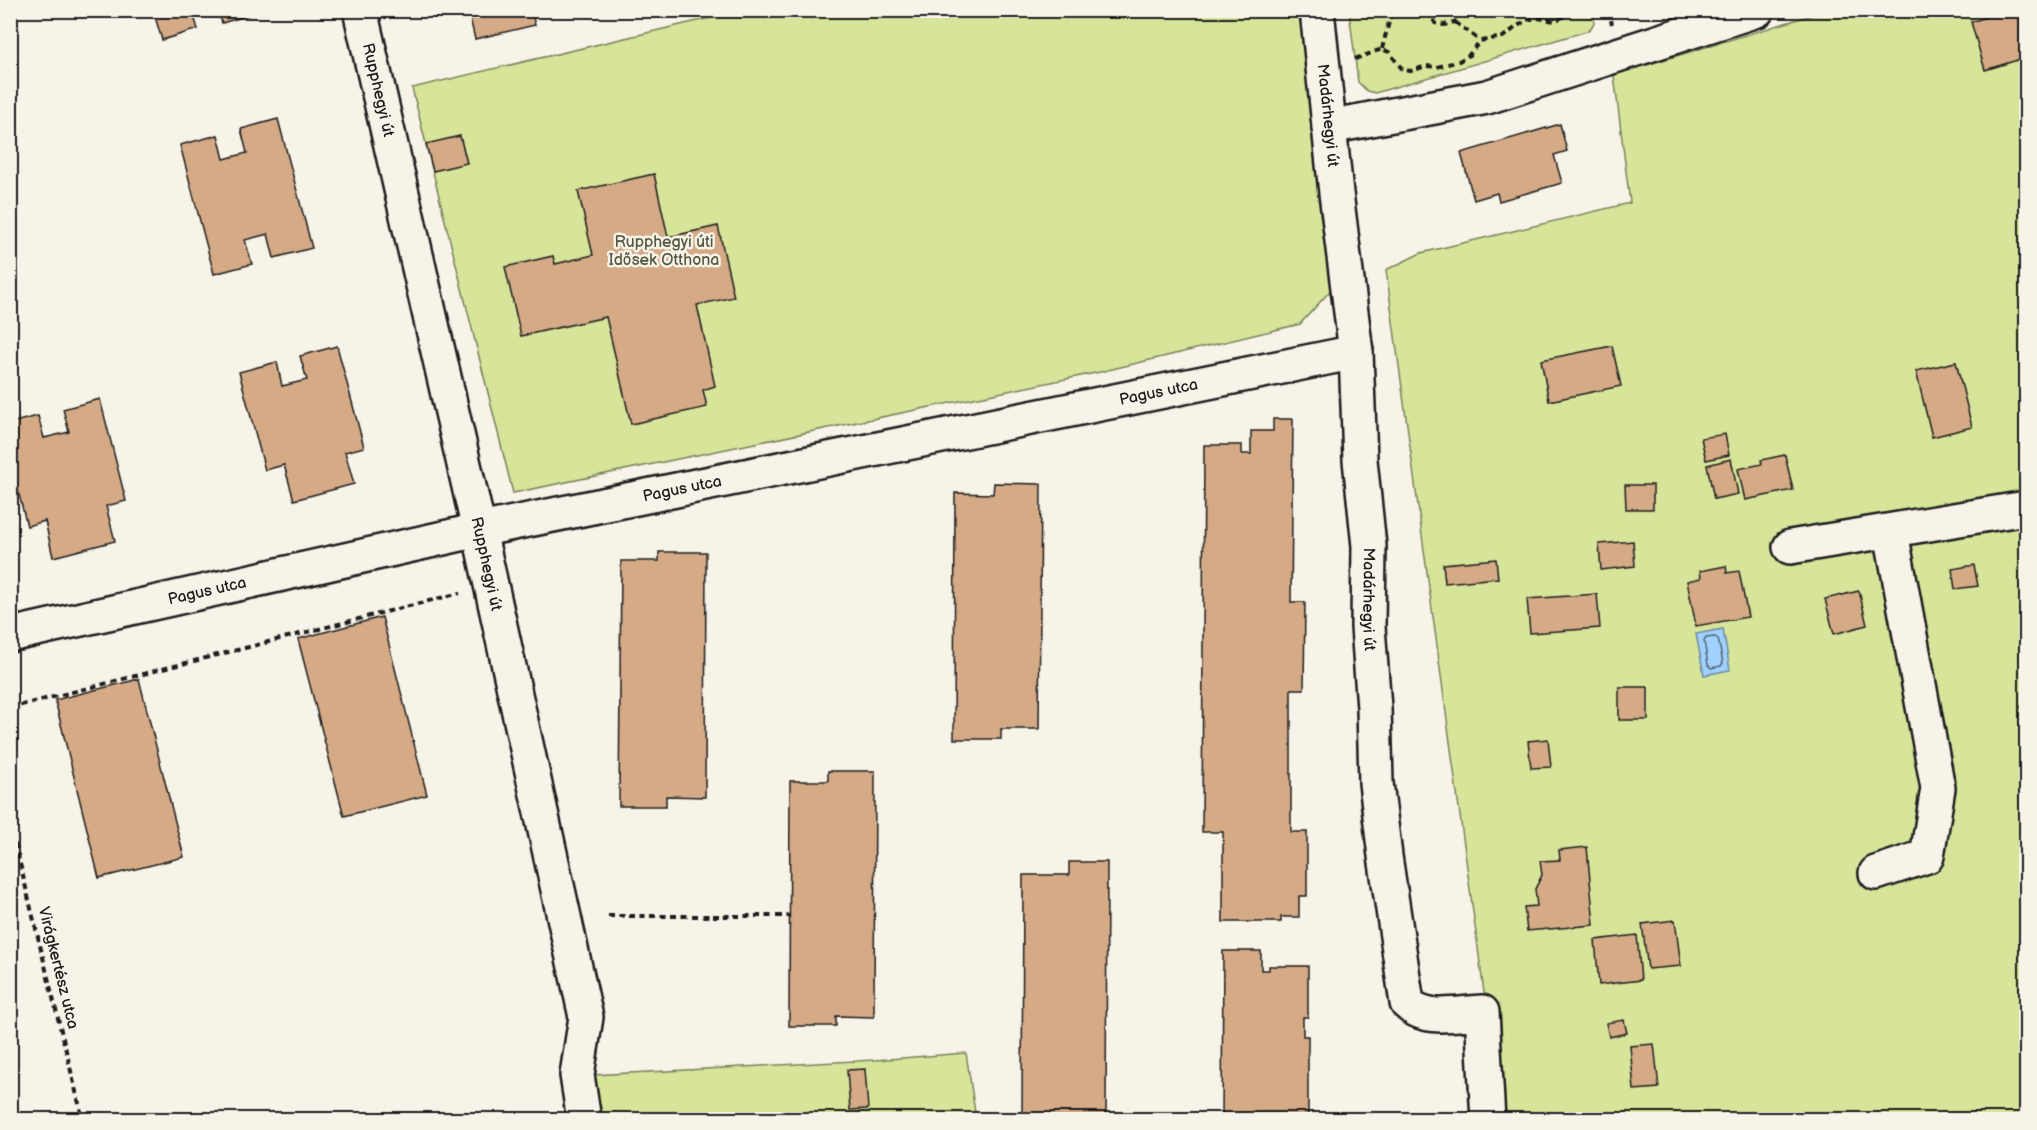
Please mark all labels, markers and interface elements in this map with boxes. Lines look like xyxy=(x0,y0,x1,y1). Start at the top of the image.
street label: Rupphegyi út xyxy=(358,41,398,139)
street label: Madárhegyi út xyxy=(1313,63,1343,168)
park label: Rupphegyi úti Idősek Otthona xyxy=(609,233,719,270)
street label: Pagus utca xyxy=(1118,375,1200,409)
street label: Pagus utca xyxy=(641,471,723,506)
street label: Rupphegyi út xyxy=(467,515,506,613)
street label: Madárhegyi út xyxy=(1358,547,1379,652)
street label: Pagus utca xyxy=(166,573,248,609)
street label: Virágkertész utca xyxy=(34,905,82,1031)

